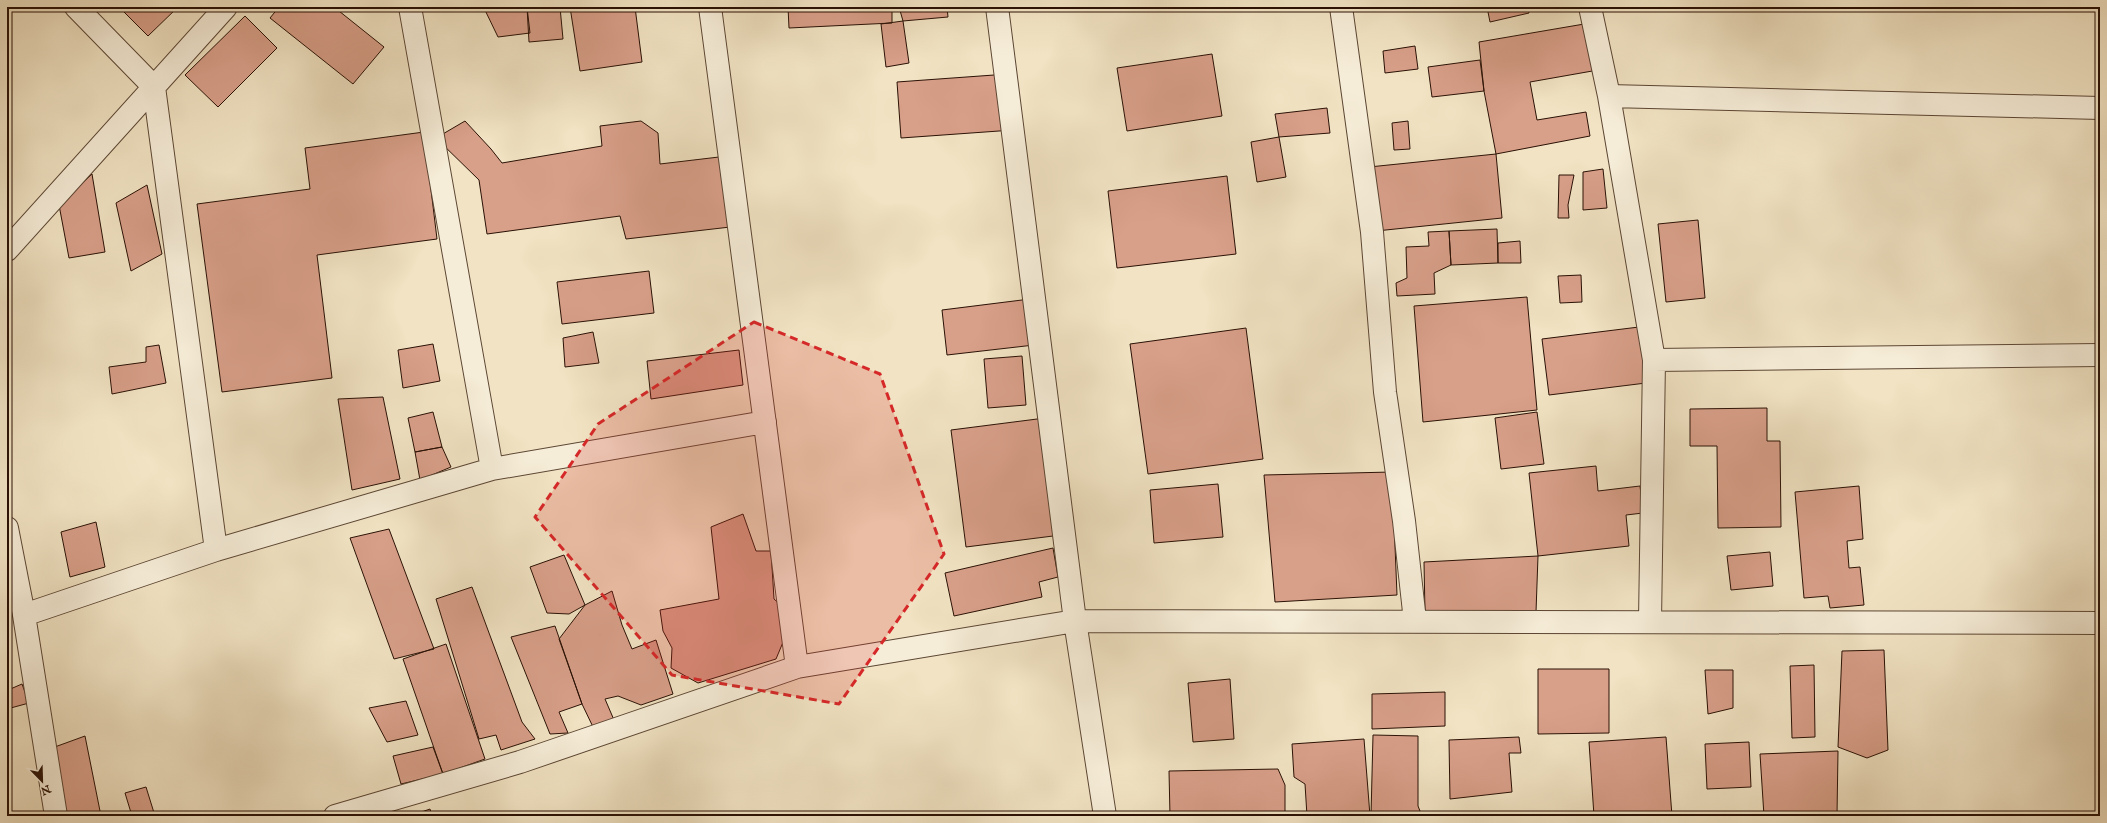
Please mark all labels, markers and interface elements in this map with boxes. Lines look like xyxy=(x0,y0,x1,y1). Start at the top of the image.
north arrow xyxy=(22,761,62,801)
text: N xyxy=(38,781,54,798)

